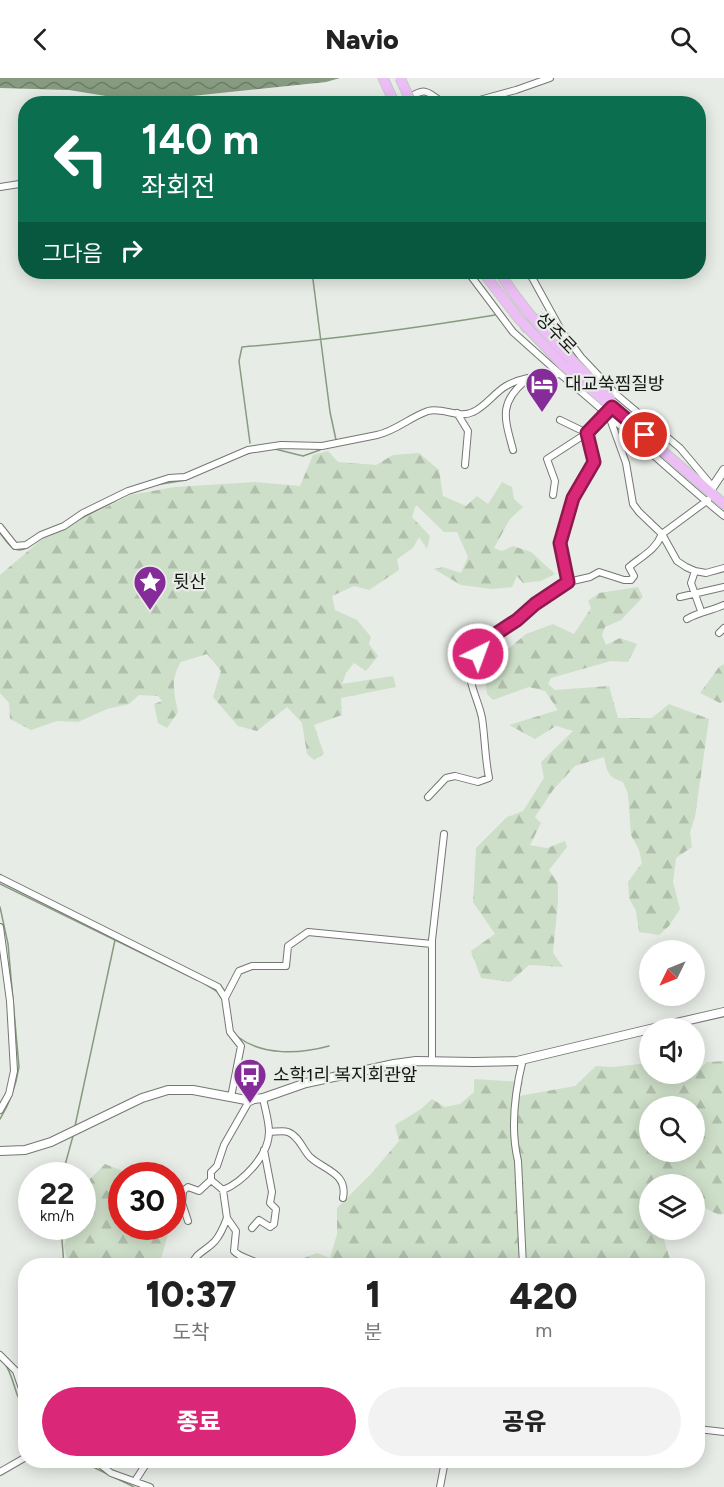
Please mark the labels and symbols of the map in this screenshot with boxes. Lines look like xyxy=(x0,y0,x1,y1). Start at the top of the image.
street label: 성주로 xyxy=(531,307,581,359)
hotel icon: 대교쑥찜질방 xyxy=(524,366,560,413)
place label: 대교쑥찜질방 xyxy=(565,373,664,395)
pin xyxy=(619,409,670,460)
place icon: 뒷산 xyxy=(132,564,168,611)
place label: 뒷산 xyxy=(173,571,206,593)
position arrow xyxy=(446,622,510,686)
north arrow xyxy=(639,940,705,1006)
bus stop icon: 소학1리 복지회관앞 xyxy=(232,1057,268,1104)
place label: 소학1리 복지회관앞 xyxy=(273,1064,417,1086)
speed limit sign: 30 xyxy=(108,1162,186,1240)

